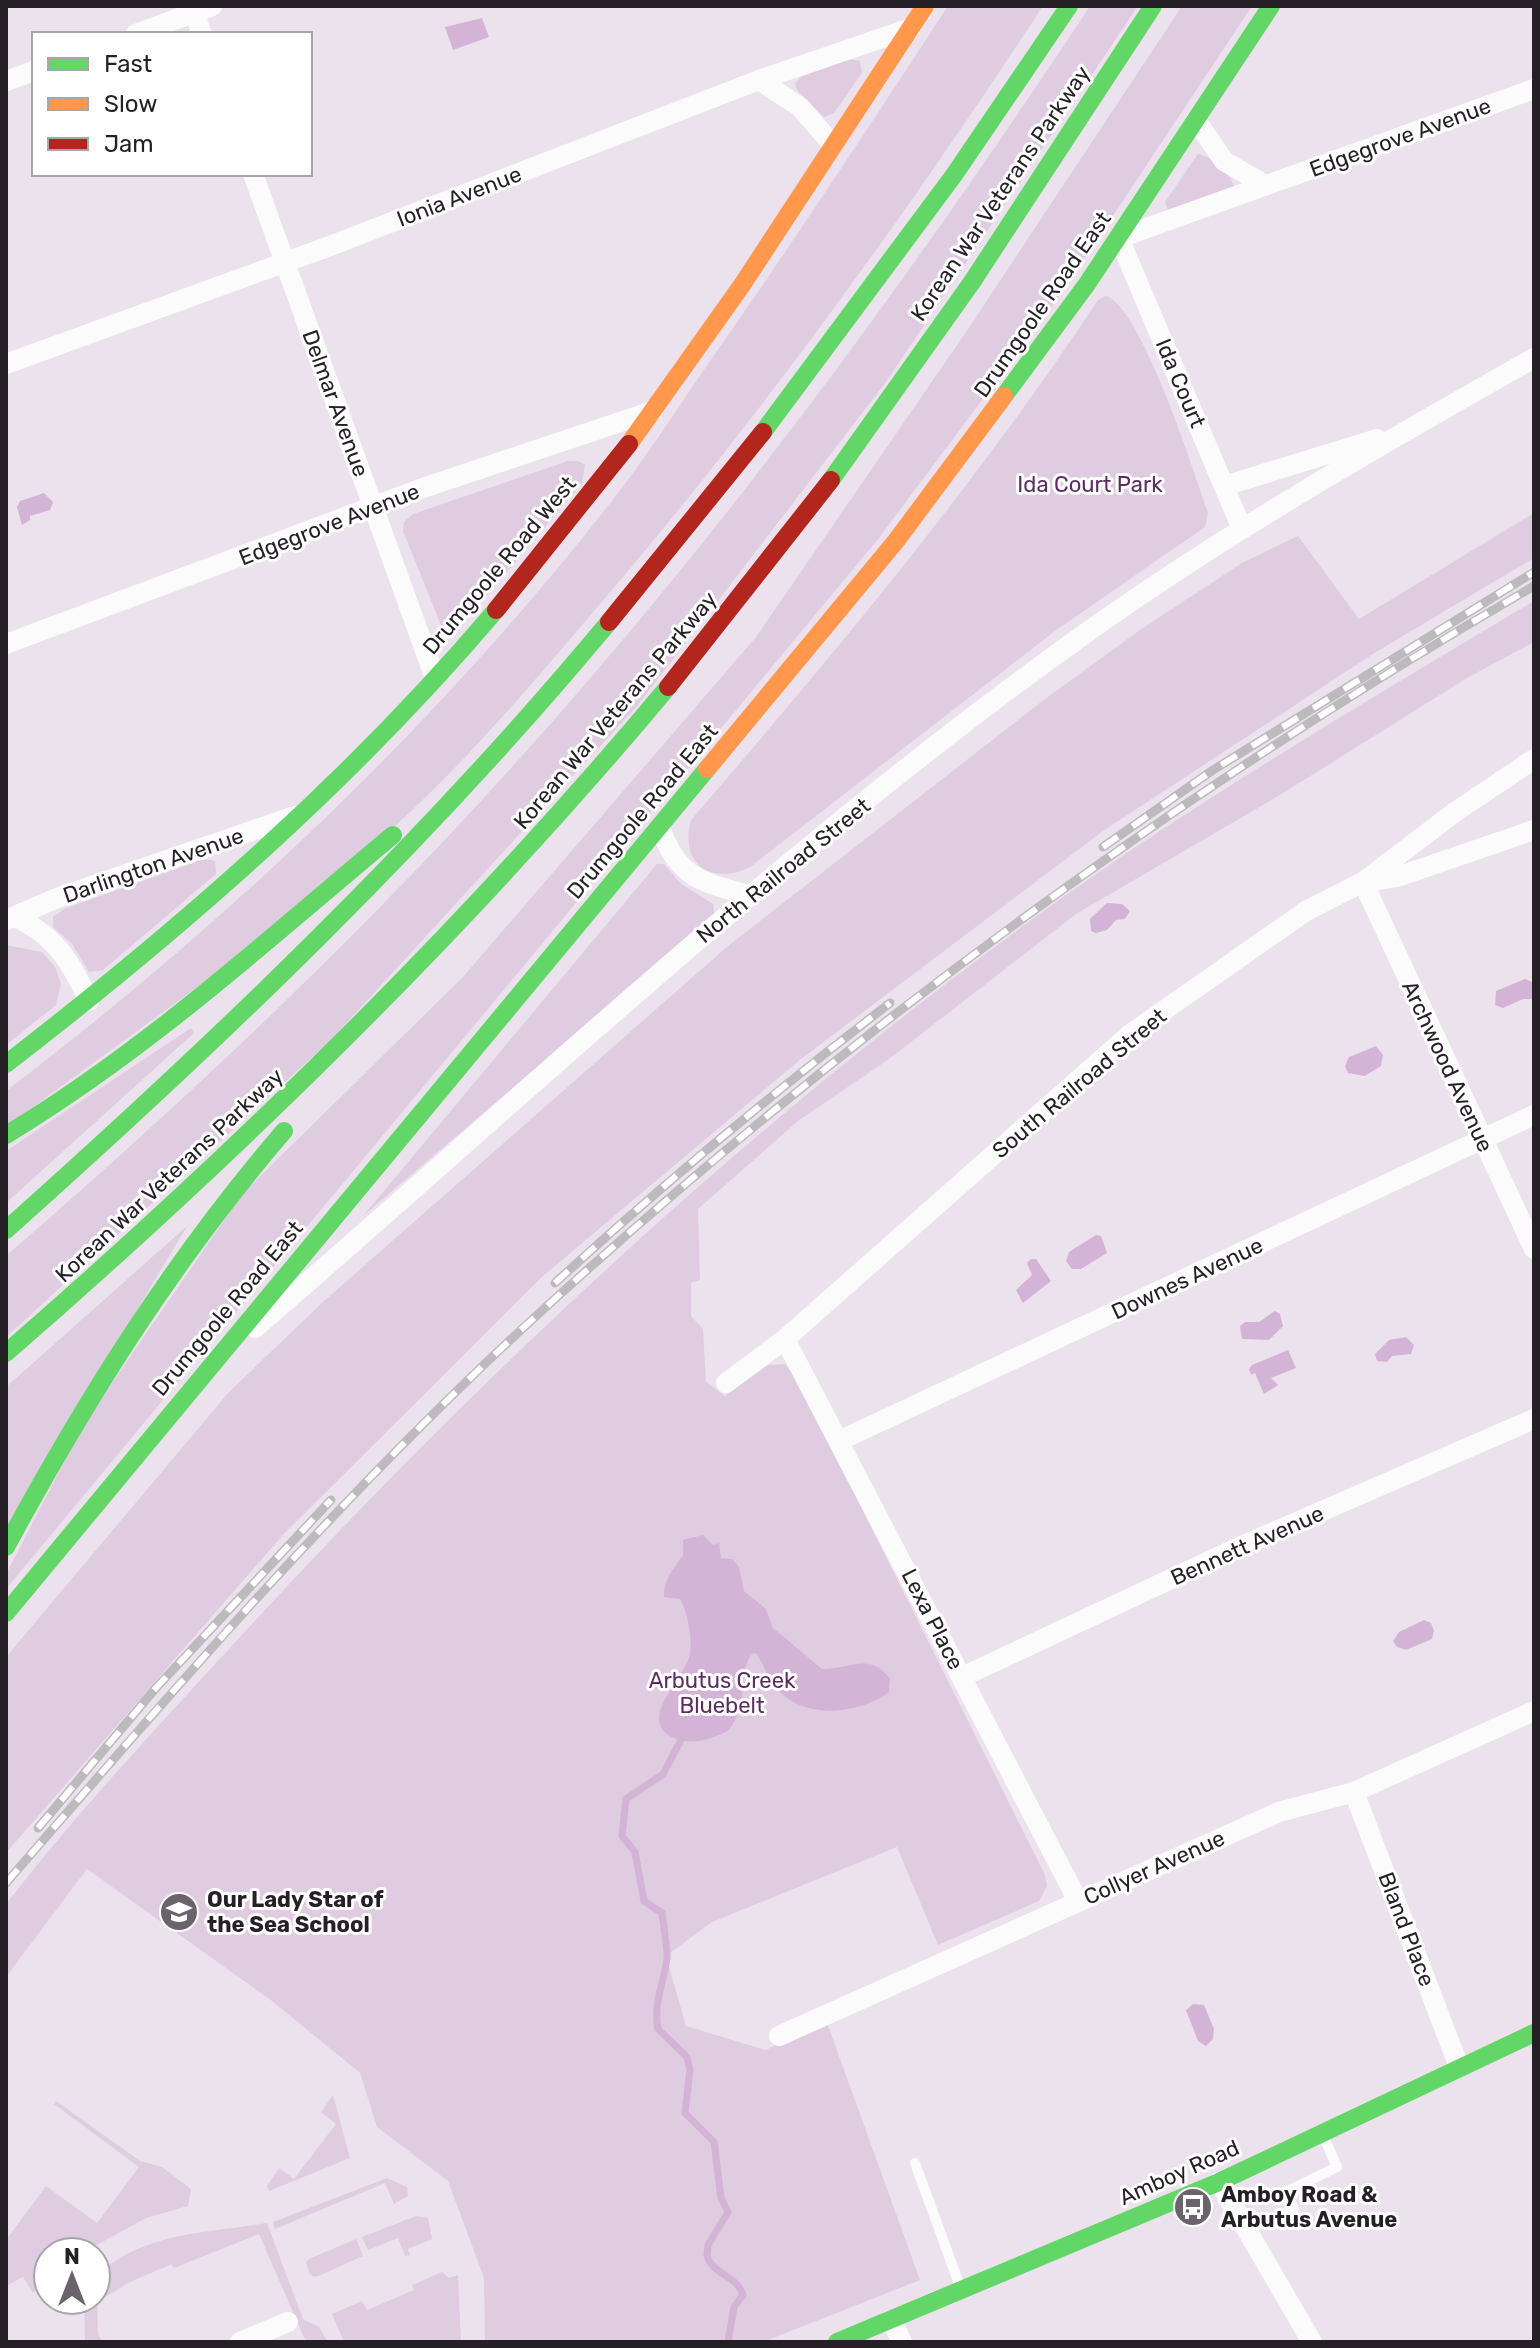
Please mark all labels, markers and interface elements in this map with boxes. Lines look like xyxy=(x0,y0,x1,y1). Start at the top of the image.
legend xyxy=(32,32,312,176)
text: Fast xyxy=(104,50,152,78)
street label: Korean War Veterans Parkway xyxy=(905,61,1096,326)
text: Slow xyxy=(104,90,157,118)
street label: Edgegrove Avenue xyxy=(1306,92,1495,183)
text: Jam xyxy=(104,130,154,158)
street label: Ionia Avenue xyxy=(393,160,525,233)
street label: Drumgoole Road East xyxy=(968,206,1117,402)
street label: Delmar Avenue xyxy=(296,326,375,480)
street label: Ida Court xyxy=(1150,335,1212,432)
street label: Drumgoole Road West xyxy=(417,470,582,660)
park label: Ida Court Park xyxy=(1017,471,1163,498)
street label: Edgegrove Avenue xyxy=(235,478,423,571)
street label: Korean War Veterans Parkway xyxy=(508,586,723,835)
street label: Drumgoole Road East xyxy=(561,718,724,904)
street label: North Railroad Street xyxy=(691,792,876,949)
street label: Darlington Avenue xyxy=(59,822,247,909)
street label: Archwood Avenue xyxy=(1396,976,1499,1156)
street label: South Railroad Street xyxy=(987,1002,1172,1164)
street label: Korean War Veterans Parkway xyxy=(50,1063,289,1288)
street label: Drumgoole Road East xyxy=(146,1215,309,1401)
street label: Downes Avenue xyxy=(1107,1232,1267,1325)
street label: Bennett Avenue xyxy=(1166,1500,1328,1591)
street label: Lexa Place xyxy=(896,1564,969,1674)
park label: Arbutus Creek Bluebelt xyxy=(649,1667,796,1719)
street label: Collyer Avenue xyxy=(1079,1824,1229,1911)
street label: Bland Place xyxy=(1372,1868,1441,1990)
place label: Our Lady Star of the Sea School xyxy=(207,1886,384,1938)
school or university icon: Our Lady Star of the Sea School xyxy=(158,1891,200,1933)
street label: Amboy Road xyxy=(1115,2134,1243,2211)
place label: Amboy Road & Arbutus Avenue xyxy=(1221,2181,1397,2233)
bus stop icon: Amboy Road & Arbutus Avenue xyxy=(1172,2186,1214,2228)
north arrow xyxy=(32,2236,112,2316)
text: N xyxy=(64,2243,80,2270)

